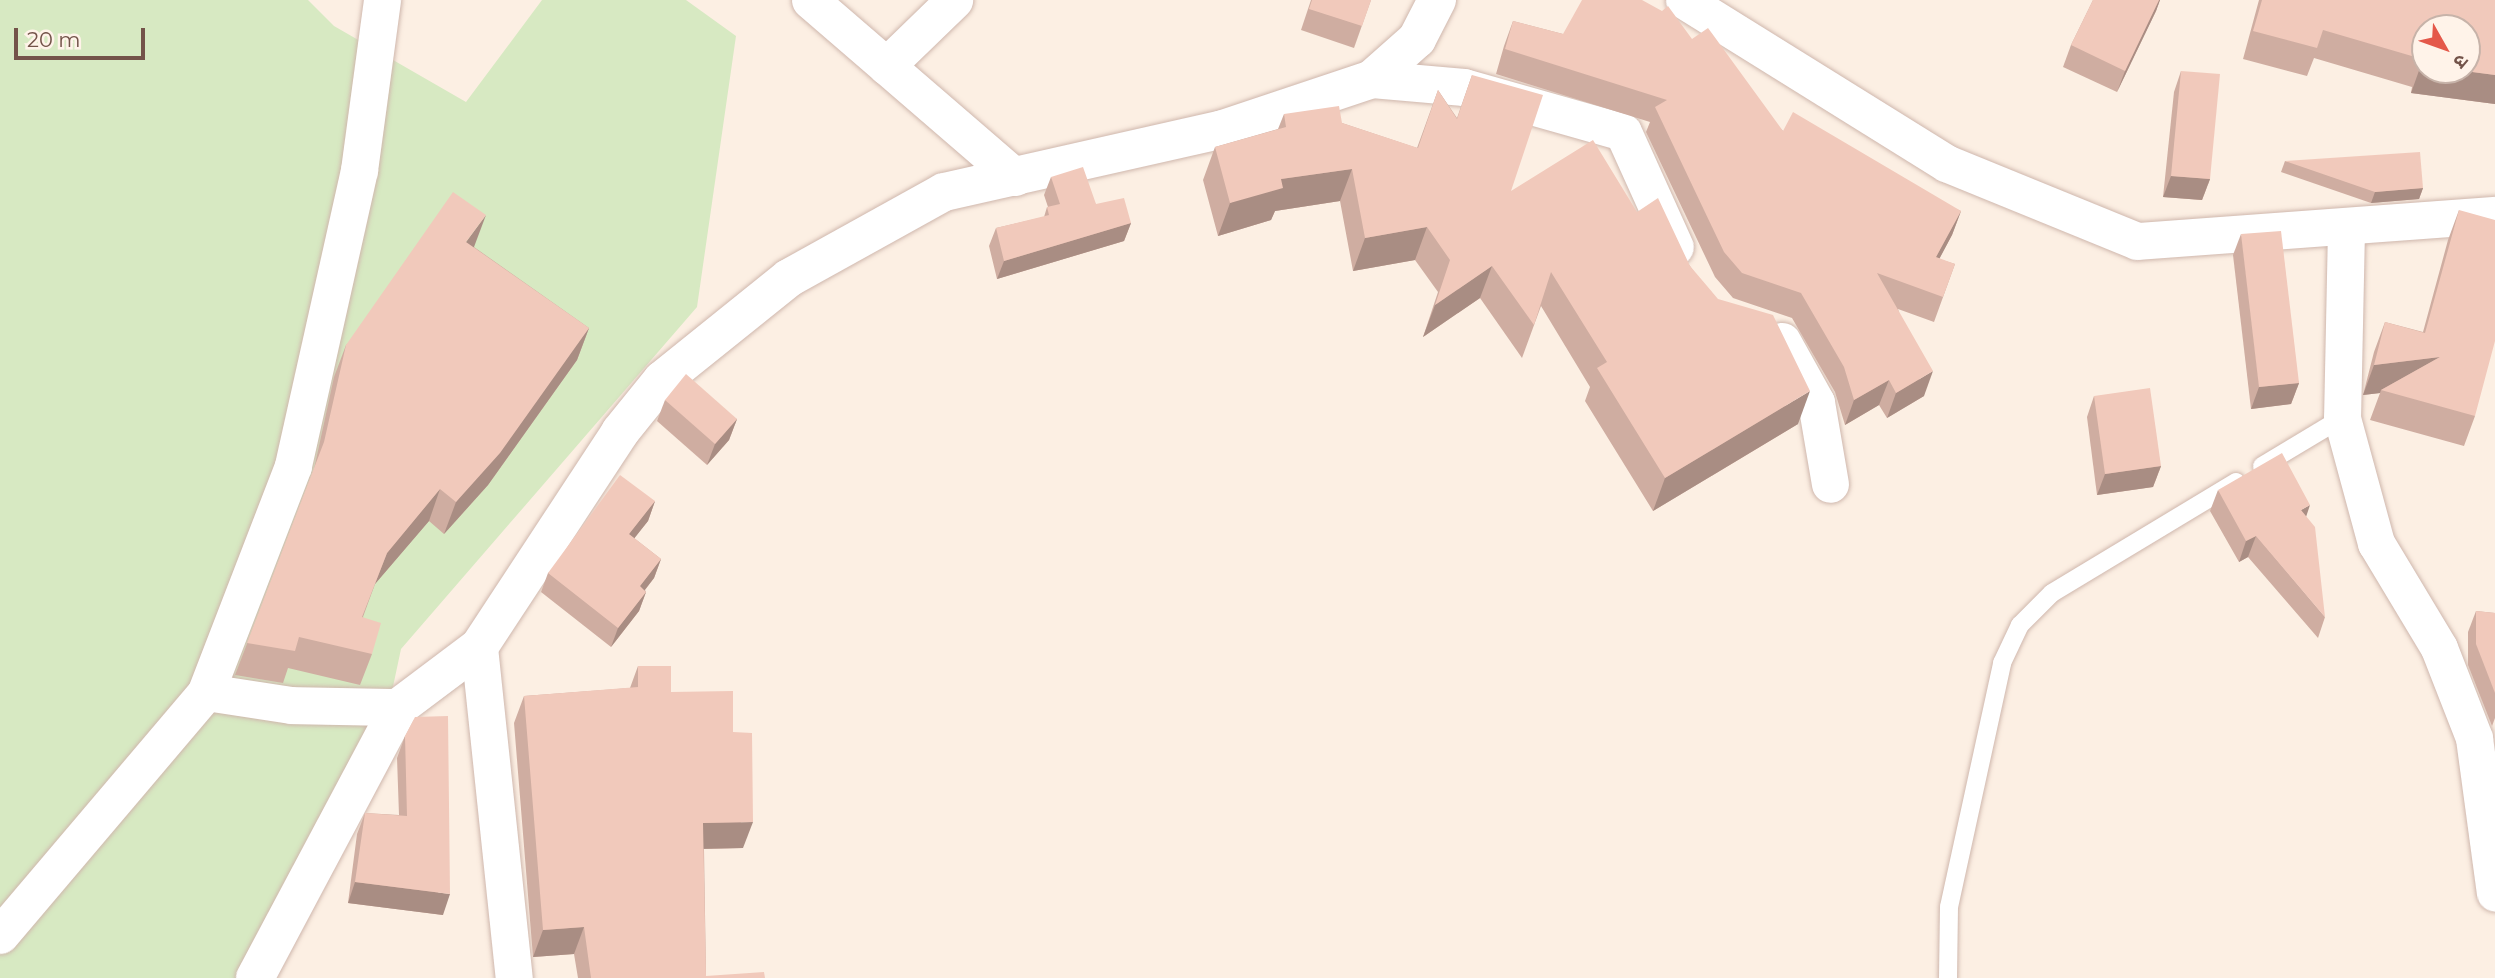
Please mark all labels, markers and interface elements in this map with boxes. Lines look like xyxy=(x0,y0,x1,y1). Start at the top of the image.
scale bar xyxy=(18,14,149,58)
north arrow xyxy=(2411,14,2481,84)
text: 20 m xyxy=(27,27,81,52)
text: उ xyxy=(2449,50,2473,73)

